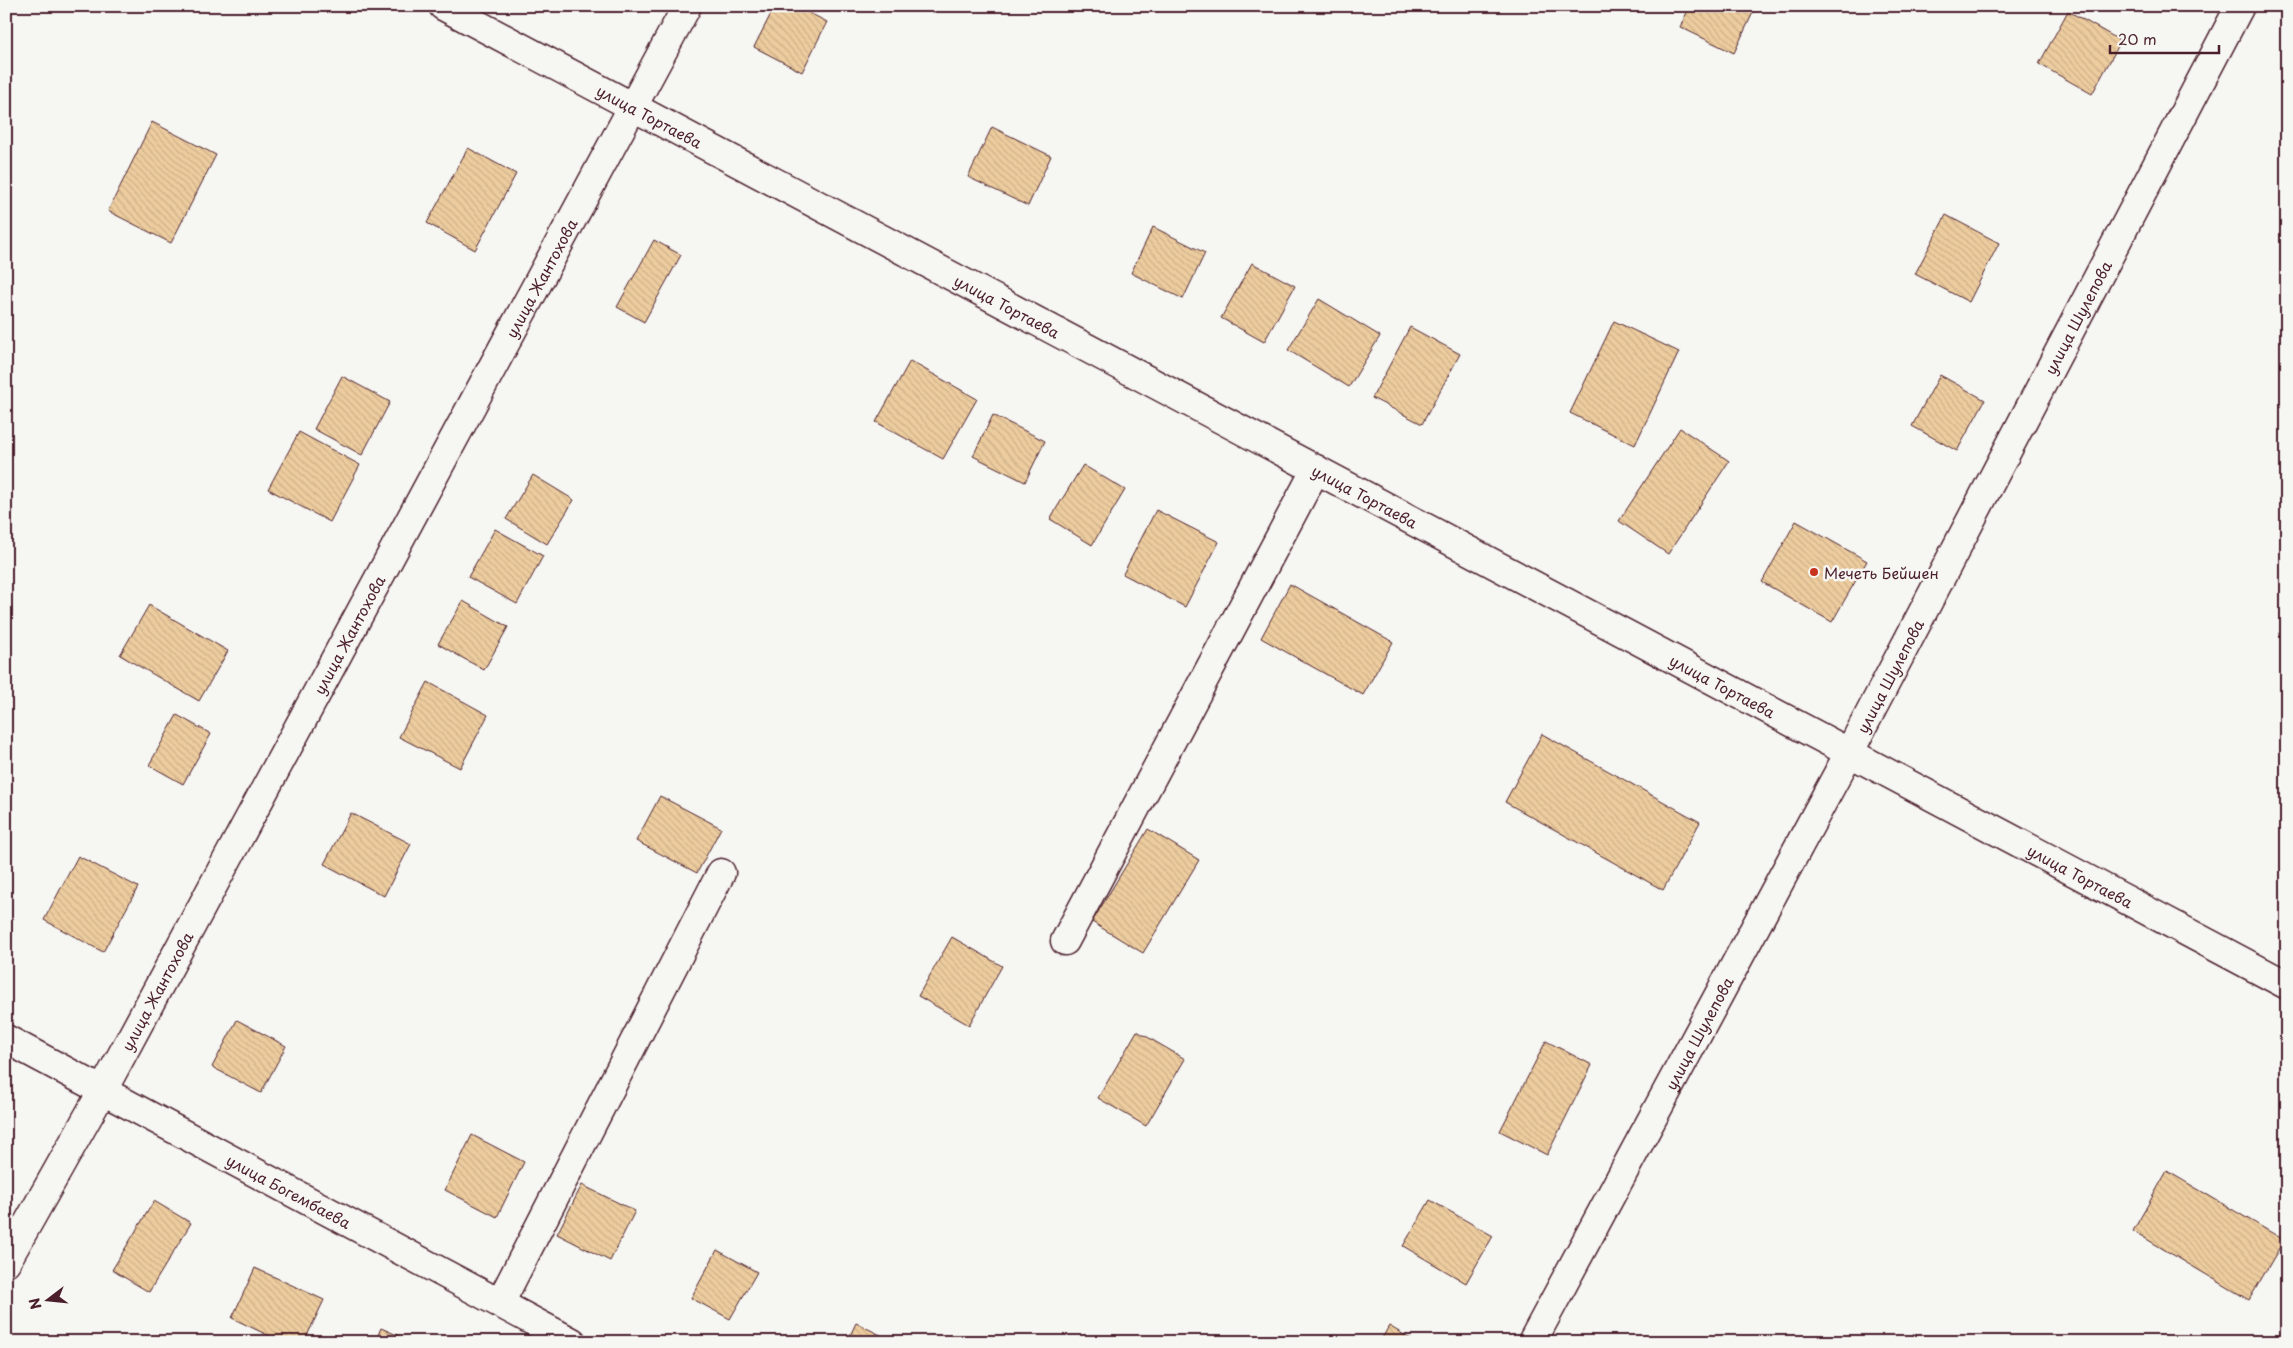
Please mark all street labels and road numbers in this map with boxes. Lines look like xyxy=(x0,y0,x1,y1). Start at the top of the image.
street label: улица Тортаева xyxy=(593,78,707,154)
street label: улица Жантохова xyxy=(499,214,582,342)
street label: улица Шулепова xyxy=(2038,255,2117,378)
street label: улица Тортаева xyxy=(950,268,1065,343)
street label: улица Тортаева xyxy=(1308,458,1423,533)
street label: улица Жантохова xyxy=(307,570,390,698)
street label: улица Шулепова xyxy=(1850,614,1929,737)
street label: улица Тортаева xyxy=(1666,648,1780,723)
street label: улица Тортаева xyxy=(2024,838,2138,913)
street label: улица Жантохова xyxy=(115,927,198,1055)
street label: улица Шулепова xyxy=(1658,972,1739,1094)
street label: улица Богембаева xyxy=(223,1148,356,1234)

